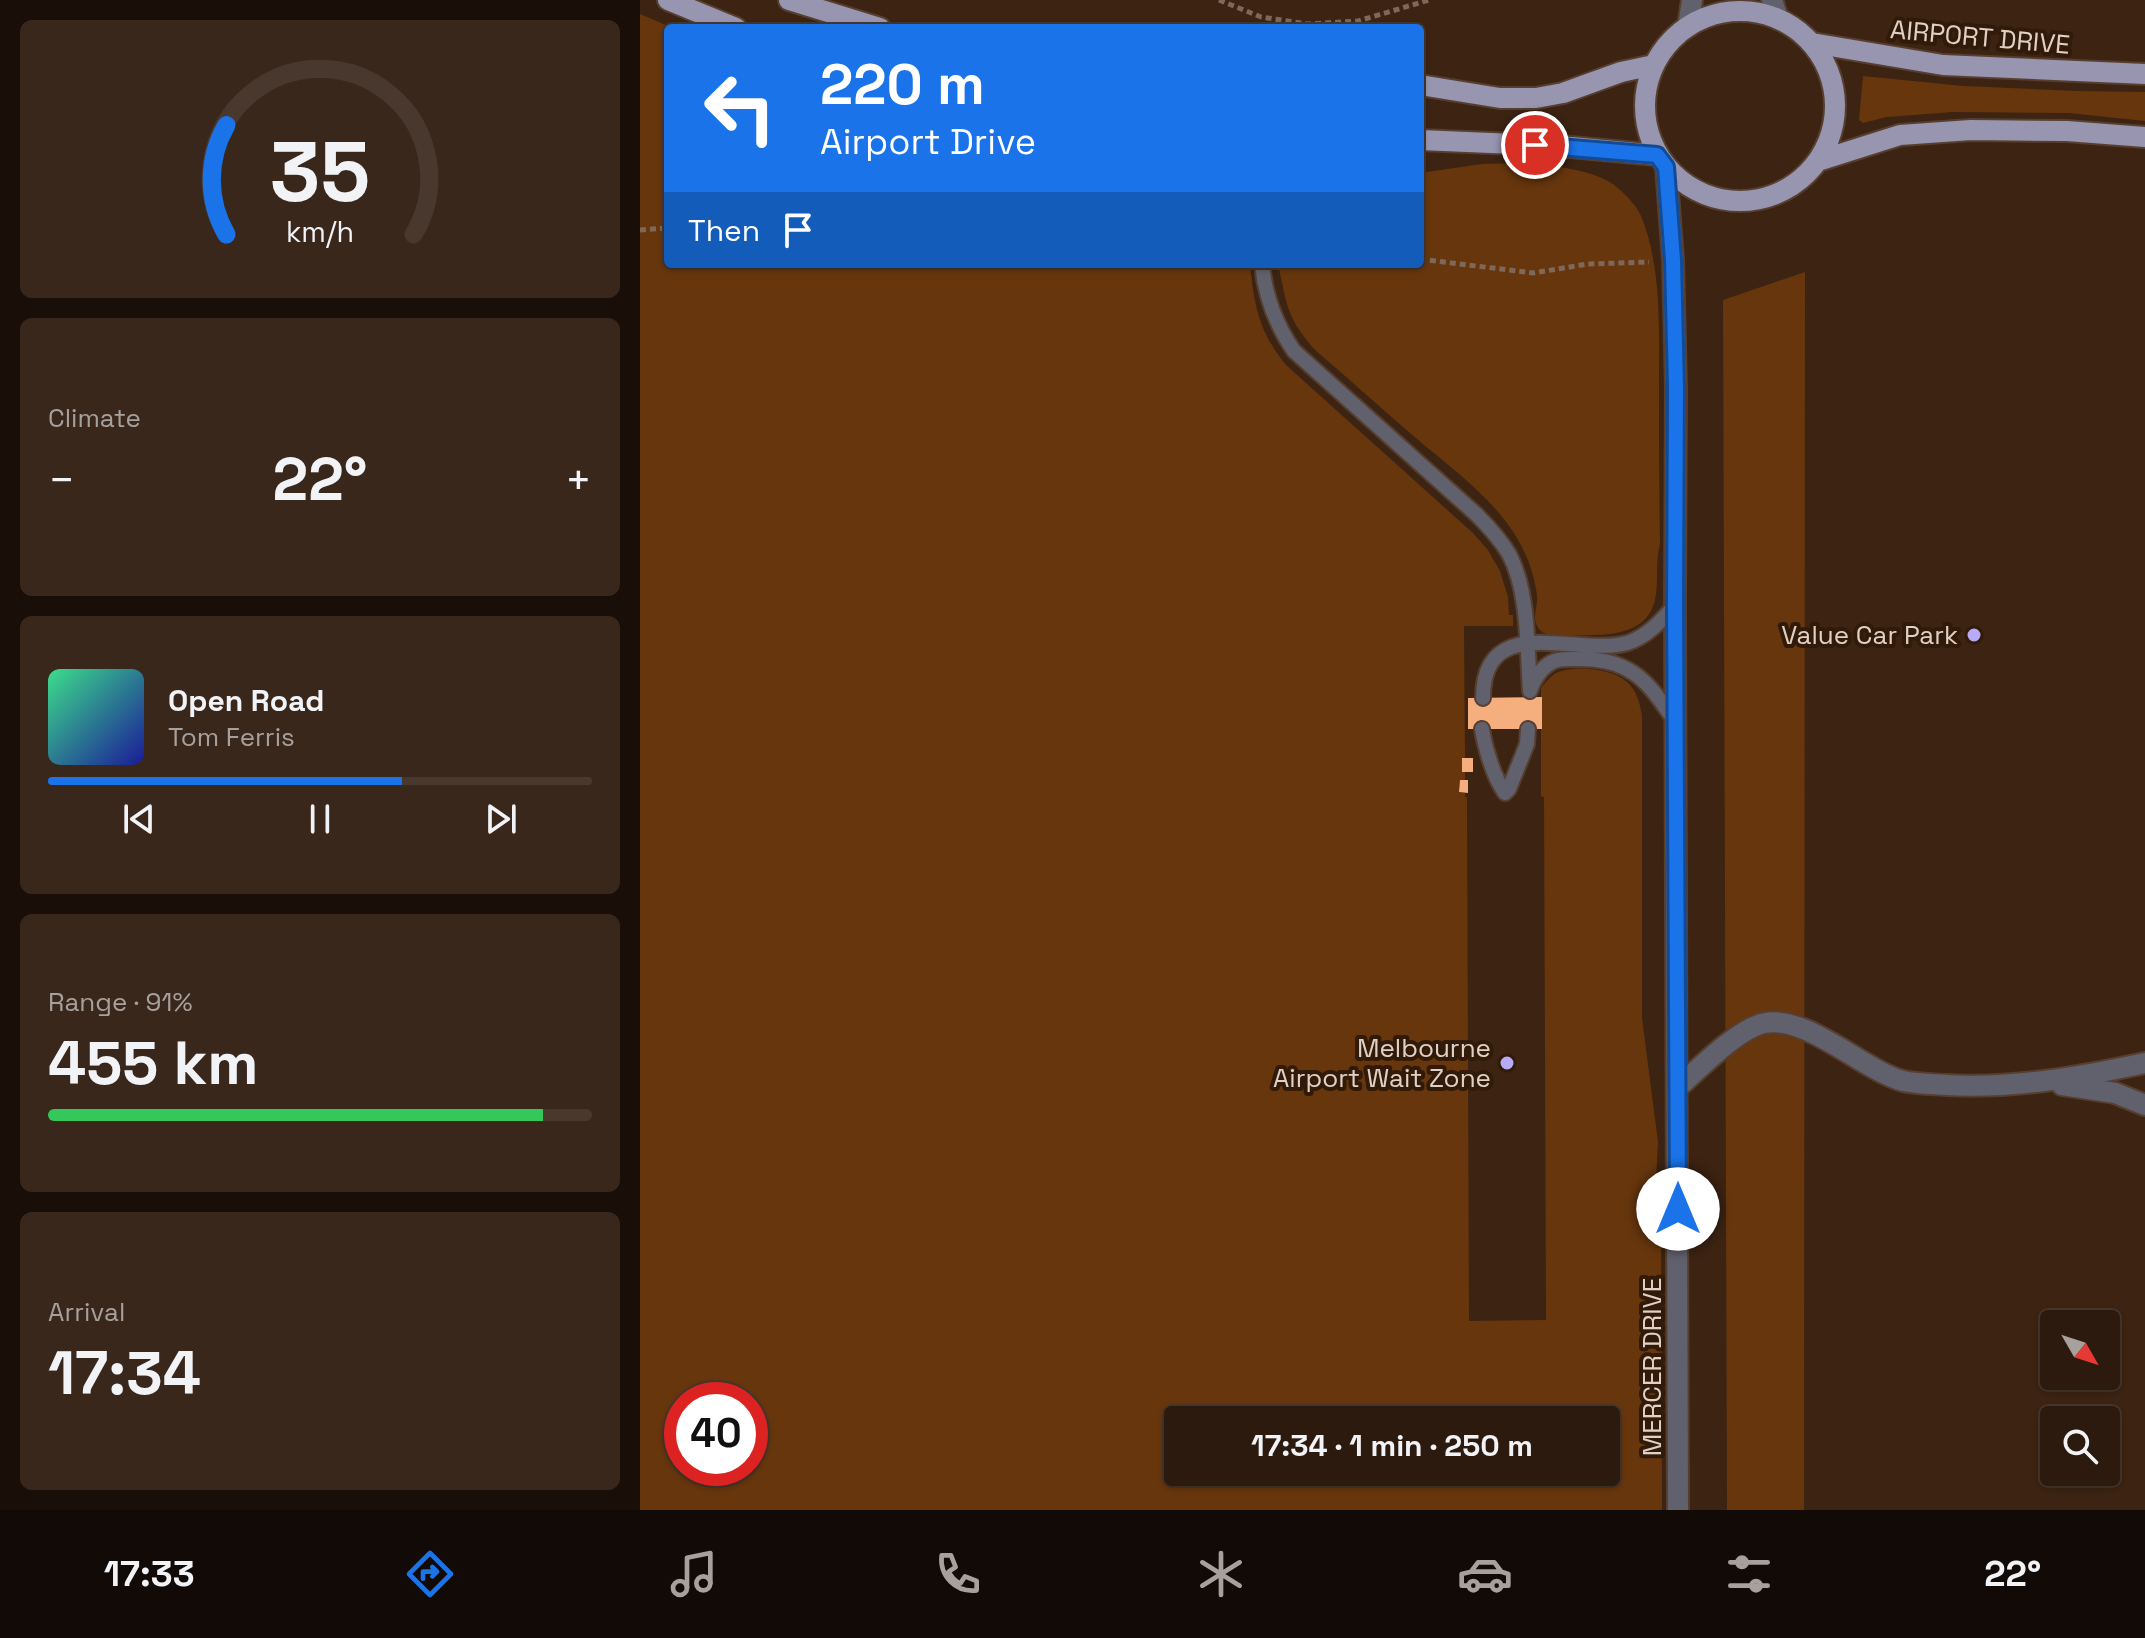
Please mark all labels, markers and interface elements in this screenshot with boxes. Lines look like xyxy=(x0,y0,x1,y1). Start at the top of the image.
street label: AIRPORT DRIVE xyxy=(1889,12,2071,62)
text: 220 m xyxy=(820,49,985,120)
icon: left xyxy=(688,56,792,160)
pin xyxy=(1501,111,1569,179)
text: 35 xyxy=(270,119,370,225)
text: Airport Drive xyxy=(820,119,1036,165)
icon: arrive xyxy=(1513,123,1557,167)
icon: arrive xyxy=(776,208,820,252)
text: Then xyxy=(688,211,760,250)
text: km/h xyxy=(286,214,354,250)
text: Climate xyxy=(48,401,141,435)
text: 22° xyxy=(273,441,367,518)
text: − xyxy=(48,452,75,508)
text: + xyxy=(565,452,592,508)
place label: Value Car Park xyxy=(1781,618,1958,652)
marker: Value Car Park xyxy=(1965,626,1983,644)
text: Open Road xyxy=(168,681,324,720)
text: Tom Ferris xyxy=(168,720,295,754)
icon: previous xyxy=(117,797,161,841)
icon: pause xyxy=(298,797,342,841)
icon: next xyxy=(479,797,523,841)
text: Range · 91% xyxy=(48,985,192,1019)
text: 455 km xyxy=(48,1025,258,1102)
place label: Melbourne Airport Wait Zone xyxy=(1273,1031,1491,1095)
marker: Melbourne Airport Wait Zone xyxy=(1498,1054,1516,1072)
position arrow xyxy=(1636,1167,1720,1251)
street label: MERCER DRIVE xyxy=(1635,1278,1669,1456)
text: Arrival xyxy=(48,1295,125,1329)
north arrow xyxy=(2040,1310,2120,1390)
map controls xyxy=(2040,1310,2120,1486)
text: 17:34 xyxy=(48,1335,201,1412)
speed limit sign: 40 xyxy=(664,1382,768,1486)
button: search xyxy=(2040,1406,2120,1486)
text: 17:34 · 1 min · 250 m xyxy=(1251,1426,1533,1465)
icon: directions xyxy=(402,1546,458,1602)
icon: music xyxy=(666,1546,722,1602)
icon: phone xyxy=(930,1546,986,1602)
icon: climate xyxy=(1193,1546,1249,1602)
icon: car xyxy=(1457,1546,1513,1602)
icon: filters xyxy=(1721,1546,1777,1602)
text: 17:33 xyxy=(104,1551,195,1597)
text: 22° xyxy=(1984,1551,2041,1597)

